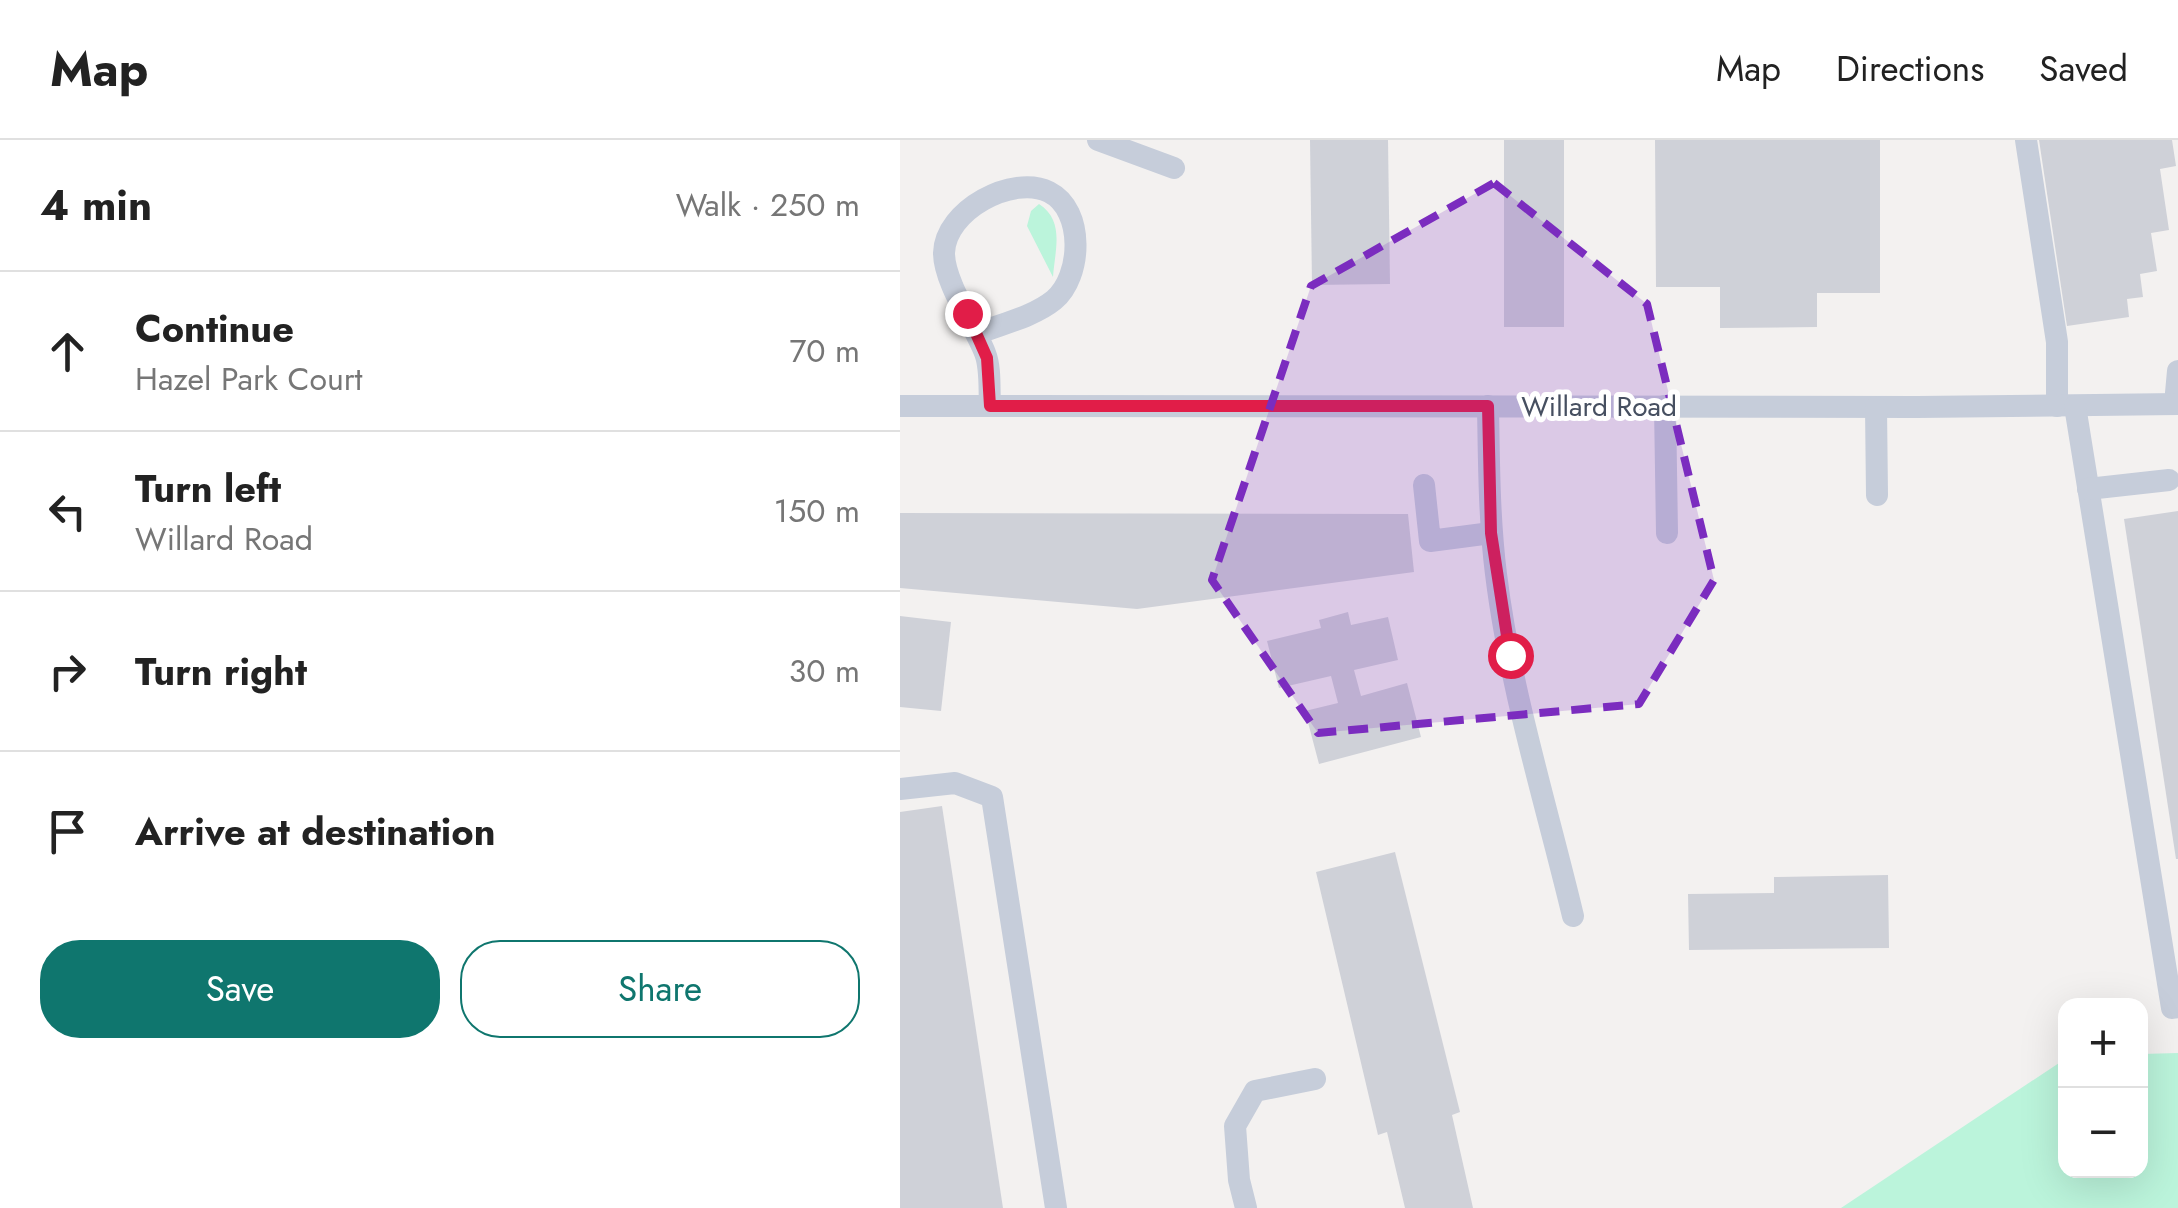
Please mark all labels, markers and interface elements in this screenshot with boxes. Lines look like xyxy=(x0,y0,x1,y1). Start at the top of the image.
text: Map xyxy=(50,35,148,104)
text: Map xyxy=(1716,44,1781,94)
text: Directions xyxy=(1836,44,1984,94)
text: Saved xyxy=(2039,44,2128,94)
text: 4 min xyxy=(40,175,152,236)
text: Walk · 250 m xyxy=(676,182,860,228)
route end xyxy=(945,291,991,337)
text: Continue xyxy=(135,301,294,356)
icon: ahead xyxy=(40,324,95,379)
text: 70 m xyxy=(789,328,860,374)
text: Hazel Park Court xyxy=(135,356,362,402)
street label: Willard Road xyxy=(1521,386,1677,427)
text: Turn left xyxy=(135,461,281,516)
icon: left xyxy=(40,484,95,539)
text: 150 m xyxy=(774,488,860,534)
text: Willard Road xyxy=(135,516,313,562)
route start xyxy=(1488,633,1534,679)
icon: right xyxy=(40,644,95,699)
text: Turn right xyxy=(135,644,307,699)
text: 30 m xyxy=(789,648,860,694)
icon: arrive xyxy=(40,804,95,859)
text: Arrive at destination xyxy=(135,804,496,859)
button: Save xyxy=(40,940,440,1038)
button: Share xyxy=(460,940,860,1038)
map controls xyxy=(2058,998,2148,1178)
button: + xyxy=(2058,998,2148,1088)
button: − xyxy=(2058,1088,2148,1178)

